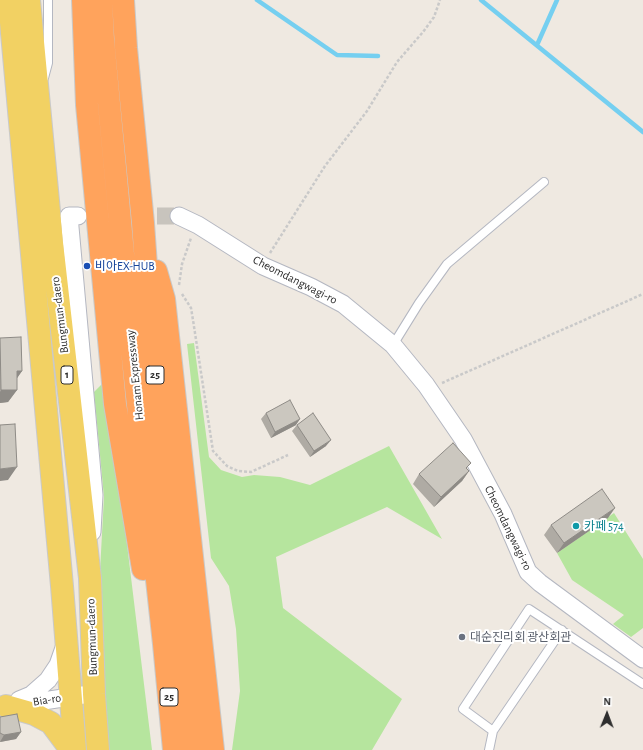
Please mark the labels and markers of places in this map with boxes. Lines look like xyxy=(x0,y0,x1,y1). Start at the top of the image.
place label: 비아EX-HUB xyxy=(95,259,155,273)
marker: 비아EX-HUB xyxy=(82,261,92,271)
place label: 카페 574 xyxy=(584,519,624,533)
marker: 카페 574 xyxy=(571,521,581,531)
place label: 대순진리회 광산회관 xyxy=(470,630,571,644)
marker: 대순진리회 광산회관 xyxy=(457,632,467,642)

